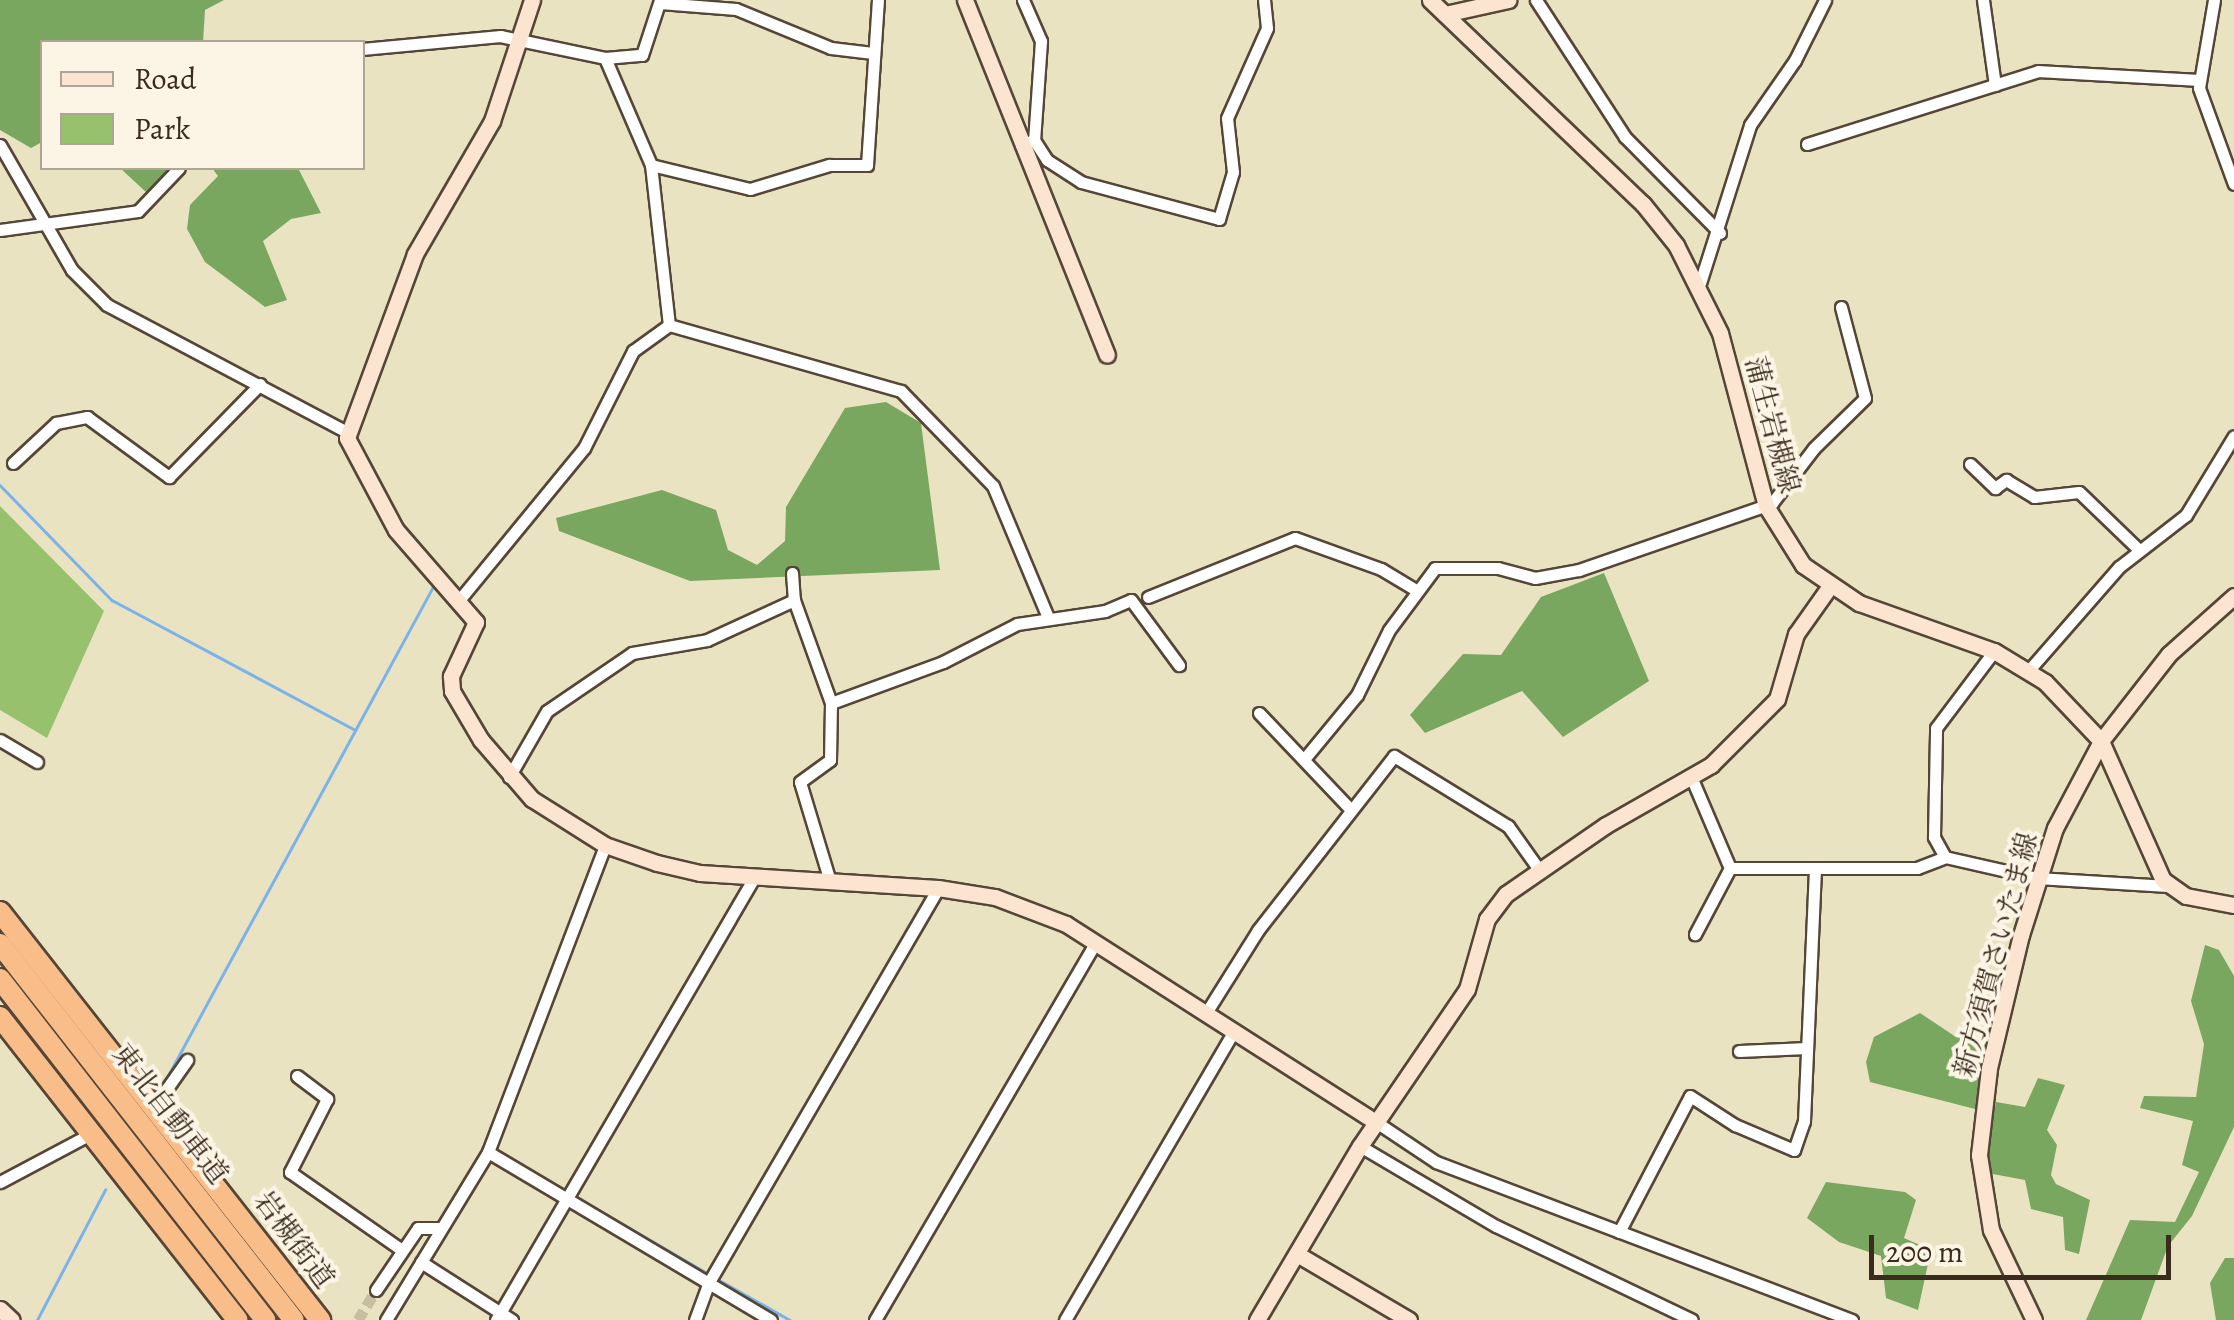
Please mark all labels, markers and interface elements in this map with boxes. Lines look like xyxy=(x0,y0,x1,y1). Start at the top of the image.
legend xyxy=(40,40,365,170)
text: Road xyxy=(134,59,196,99)
text: Park xyxy=(134,109,190,149)
street label: 蒲生岩槻線 xyxy=(1738,353,1806,497)
street label: 新方須賀さいたま線 xyxy=(1947,829,2045,1081)
street label: 東北自動車道 xyxy=(105,1037,235,1191)
street label: 岩槻街道 xyxy=(247,1185,341,1295)
scale bar xyxy=(1874,1215,2176,1277)
text: 200 m xyxy=(1886,1232,1963,1272)

